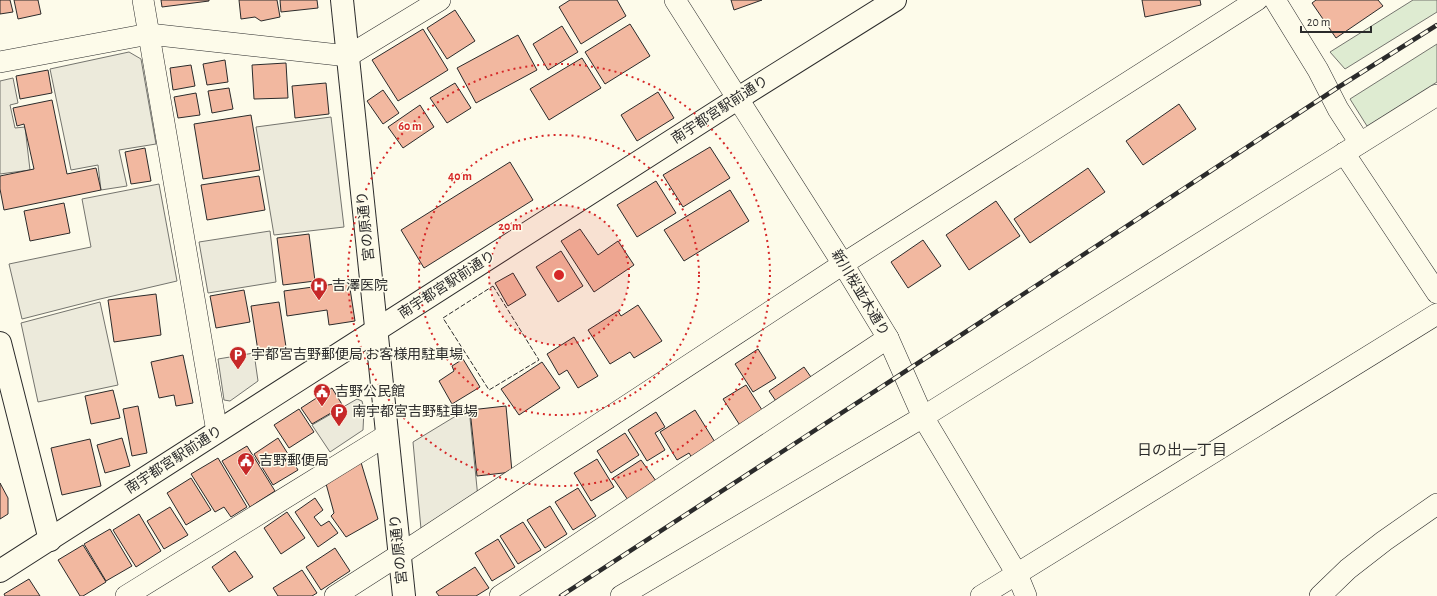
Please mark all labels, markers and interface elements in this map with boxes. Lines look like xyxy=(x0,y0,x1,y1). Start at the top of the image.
scale bar xyxy=(1301,8,1371,34)
text: 20 m xyxy=(1307,16,1330,28)
street label: 南宇都宮駅前通り xyxy=(668,72,771,146)
text: 60 m xyxy=(398,120,422,132)
text: 40 m xyxy=(448,170,472,182)
street label: 宮の原通り xyxy=(354,190,377,262)
text: 20 m xyxy=(498,220,522,232)
street label: 南宇都宮駅前通り xyxy=(395,247,498,321)
street label: 新川桜並木通り xyxy=(829,247,892,339)
centre of rings xyxy=(552,268,566,282)
hospital icon: 吉澤医院 xyxy=(309,276,329,301)
place label: 吉澤医院 xyxy=(332,278,388,293)
parking icon: 宇都宮吉野郵便局 お客様用駐車場 xyxy=(228,345,248,370)
place label: 宇都宮吉野郵便局 お客様用駐車場 xyxy=(251,347,463,362)
public building icon: 吉野公民館 xyxy=(312,382,332,407)
place label: 吉野公民館 xyxy=(335,384,405,399)
parking icon: 南宇都宮吉野駐車場 xyxy=(329,402,349,427)
place label: 南宇都宮吉野駐車場 xyxy=(352,404,478,419)
street label: 南宇都宮駅前通り xyxy=(122,422,225,496)
district label: 日の出一丁目 xyxy=(1137,442,1227,458)
public building icon: 吉野郵便局 xyxy=(236,451,256,476)
place label: 吉野郵便局 xyxy=(259,453,329,468)
street label: 宮の原通り xyxy=(387,513,410,585)

